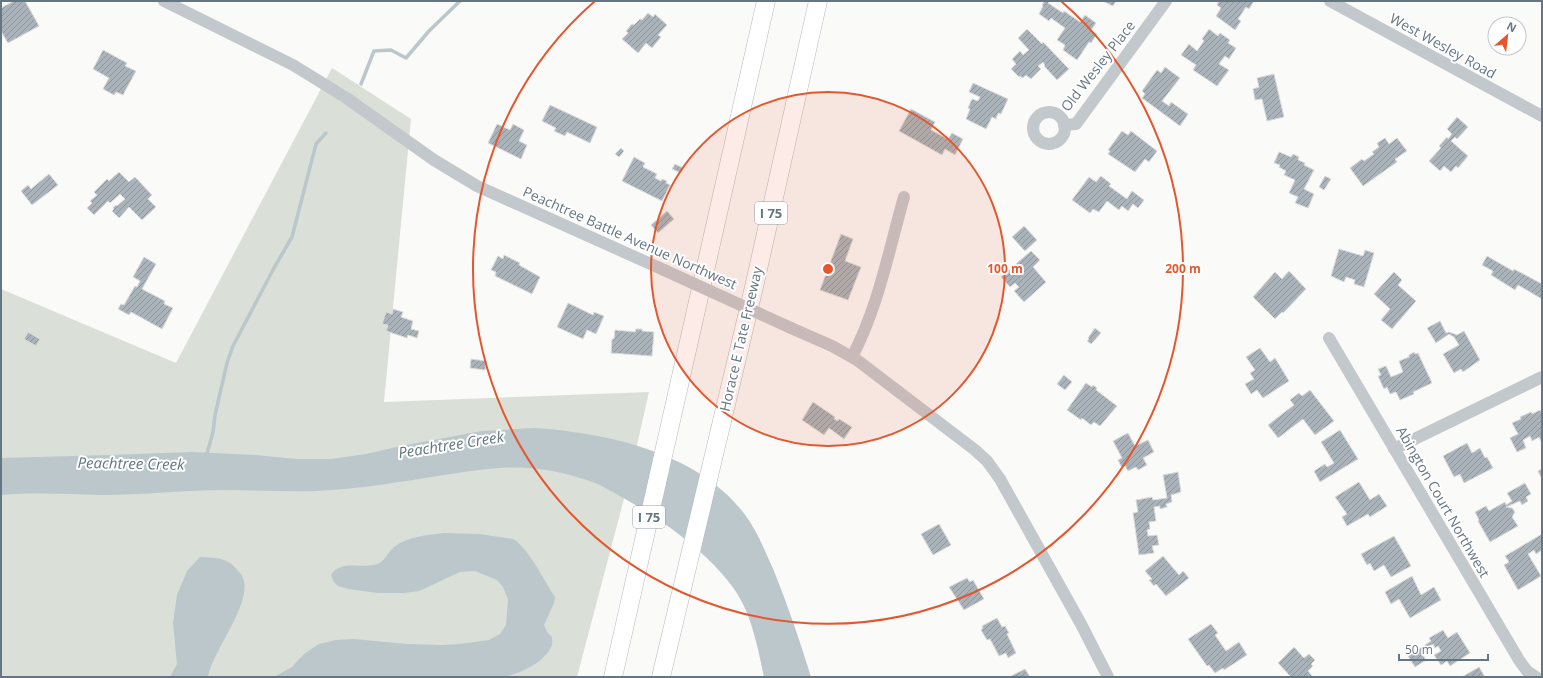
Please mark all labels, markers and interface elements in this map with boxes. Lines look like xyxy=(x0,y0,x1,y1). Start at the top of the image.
street label: West Wesley Road xyxy=(1387,8,1500,83)
street label: Old Wesley Place xyxy=(1056,16,1139,115)
north arrow xyxy=(1487,16,1527,56)
text: N xyxy=(1504,18,1519,35)
street label: Peachtree Battle Avenue Northwest xyxy=(520,182,740,293)
road number: I 75 xyxy=(755,202,787,224)
text: 100 m xyxy=(987,260,1023,277)
text: 200 m xyxy=(1165,260,1201,277)
centre of rings xyxy=(821,262,835,276)
street label: Horace E Tate Freeway xyxy=(715,264,767,413)
street label: Abington Court Northwest xyxy=(1392,423,1495,581)
water label: Peachtree Creek xyxy=(397,426,506,462)
water label: Peachtree Creek xyxy=(78,452,185,474)
road number: I 75 xyxy=(633,506,665,528)
scale bar xyxy=(1399,636,1488,662)
text: 50 m xyxy=(1405,641,1433,658)

